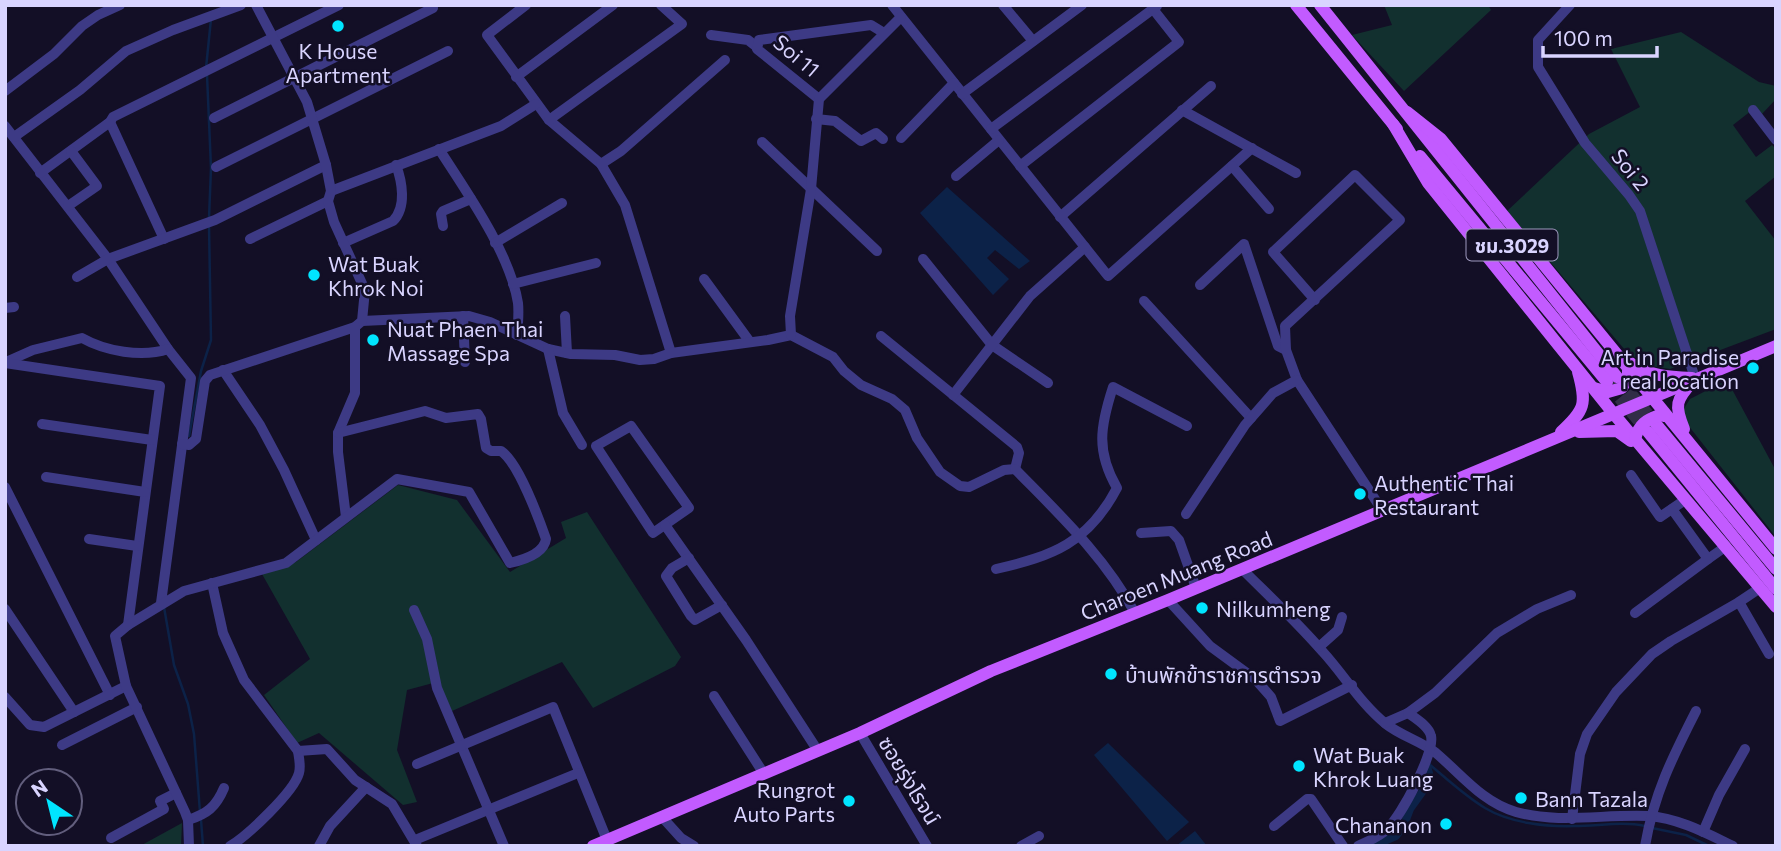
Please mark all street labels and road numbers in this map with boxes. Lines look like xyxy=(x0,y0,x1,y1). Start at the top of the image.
street label: Soi 11 xyxy=(769,29,825,81)
street label: Soi 2 xyxy=(1607,143,1655,195)
road number: ชม.3029 xyxy=(1466,230,1558,260)
street label: Charoen Muang Road xyxy=(1077,525,1275,625)
street label: ซอยรุ่งโรจน์ xyxy=(872,731,946,830)

